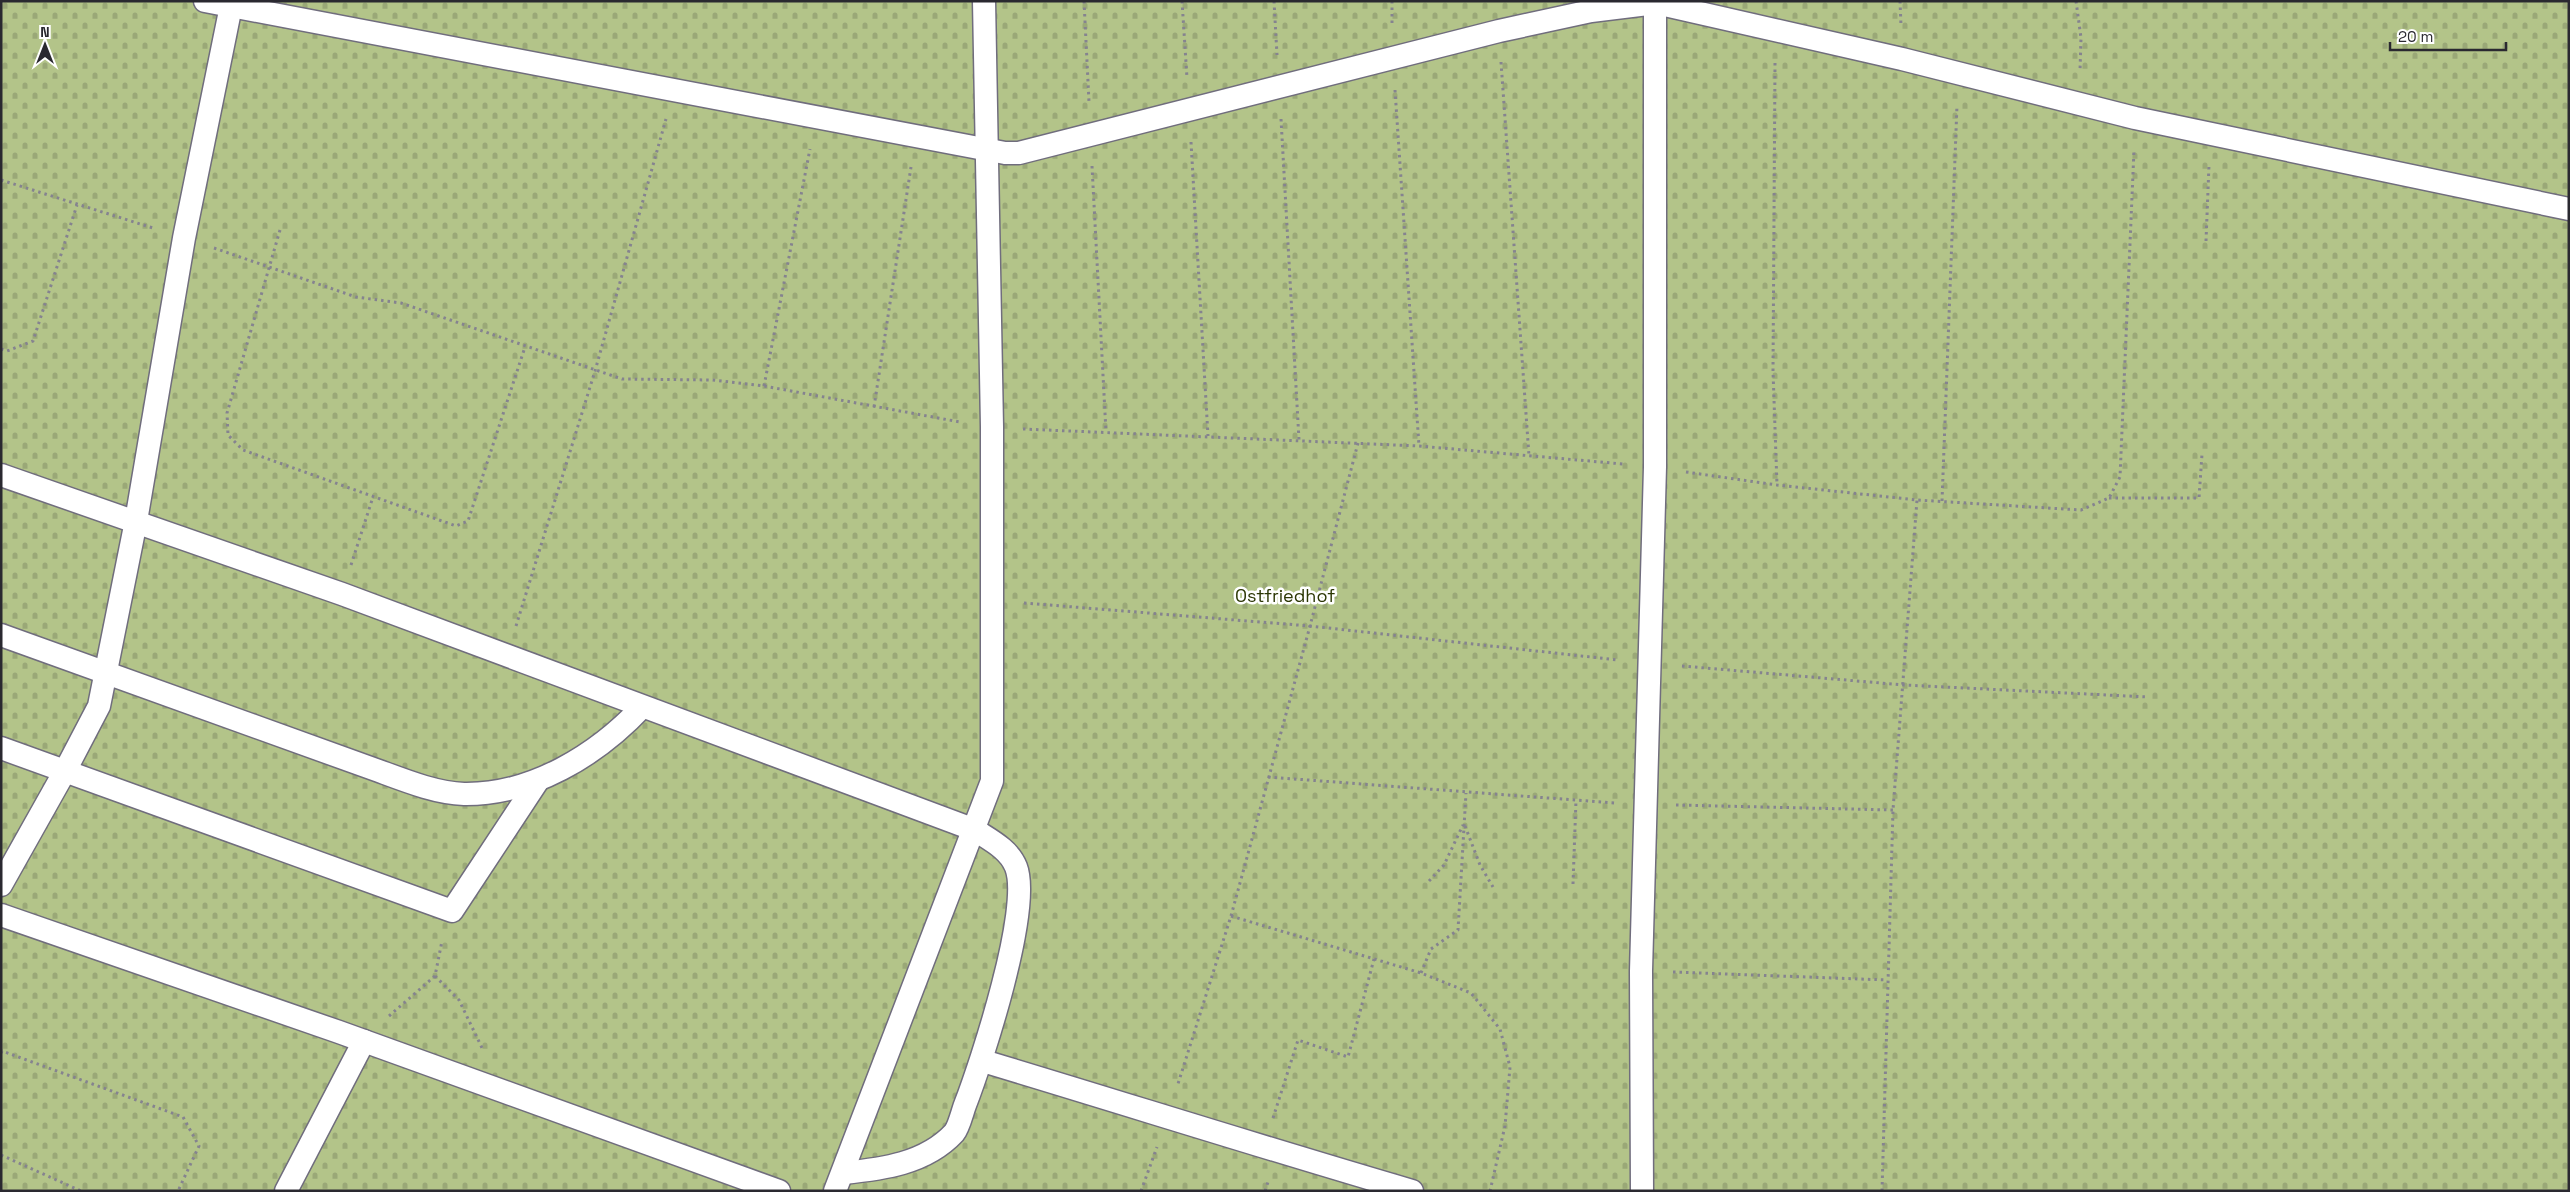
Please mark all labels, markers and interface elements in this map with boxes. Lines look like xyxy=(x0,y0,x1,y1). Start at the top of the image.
north arrow xyxy=(20,20,70,70)
scale bar xyxy=(2390,20,2506,52)
text: N xyxy=(40,23,50,41)
text: 20 m xyxy=(2398,27,2433,46)
park label: Ostfriedhof xyxy=(1235,584,1335,607)

